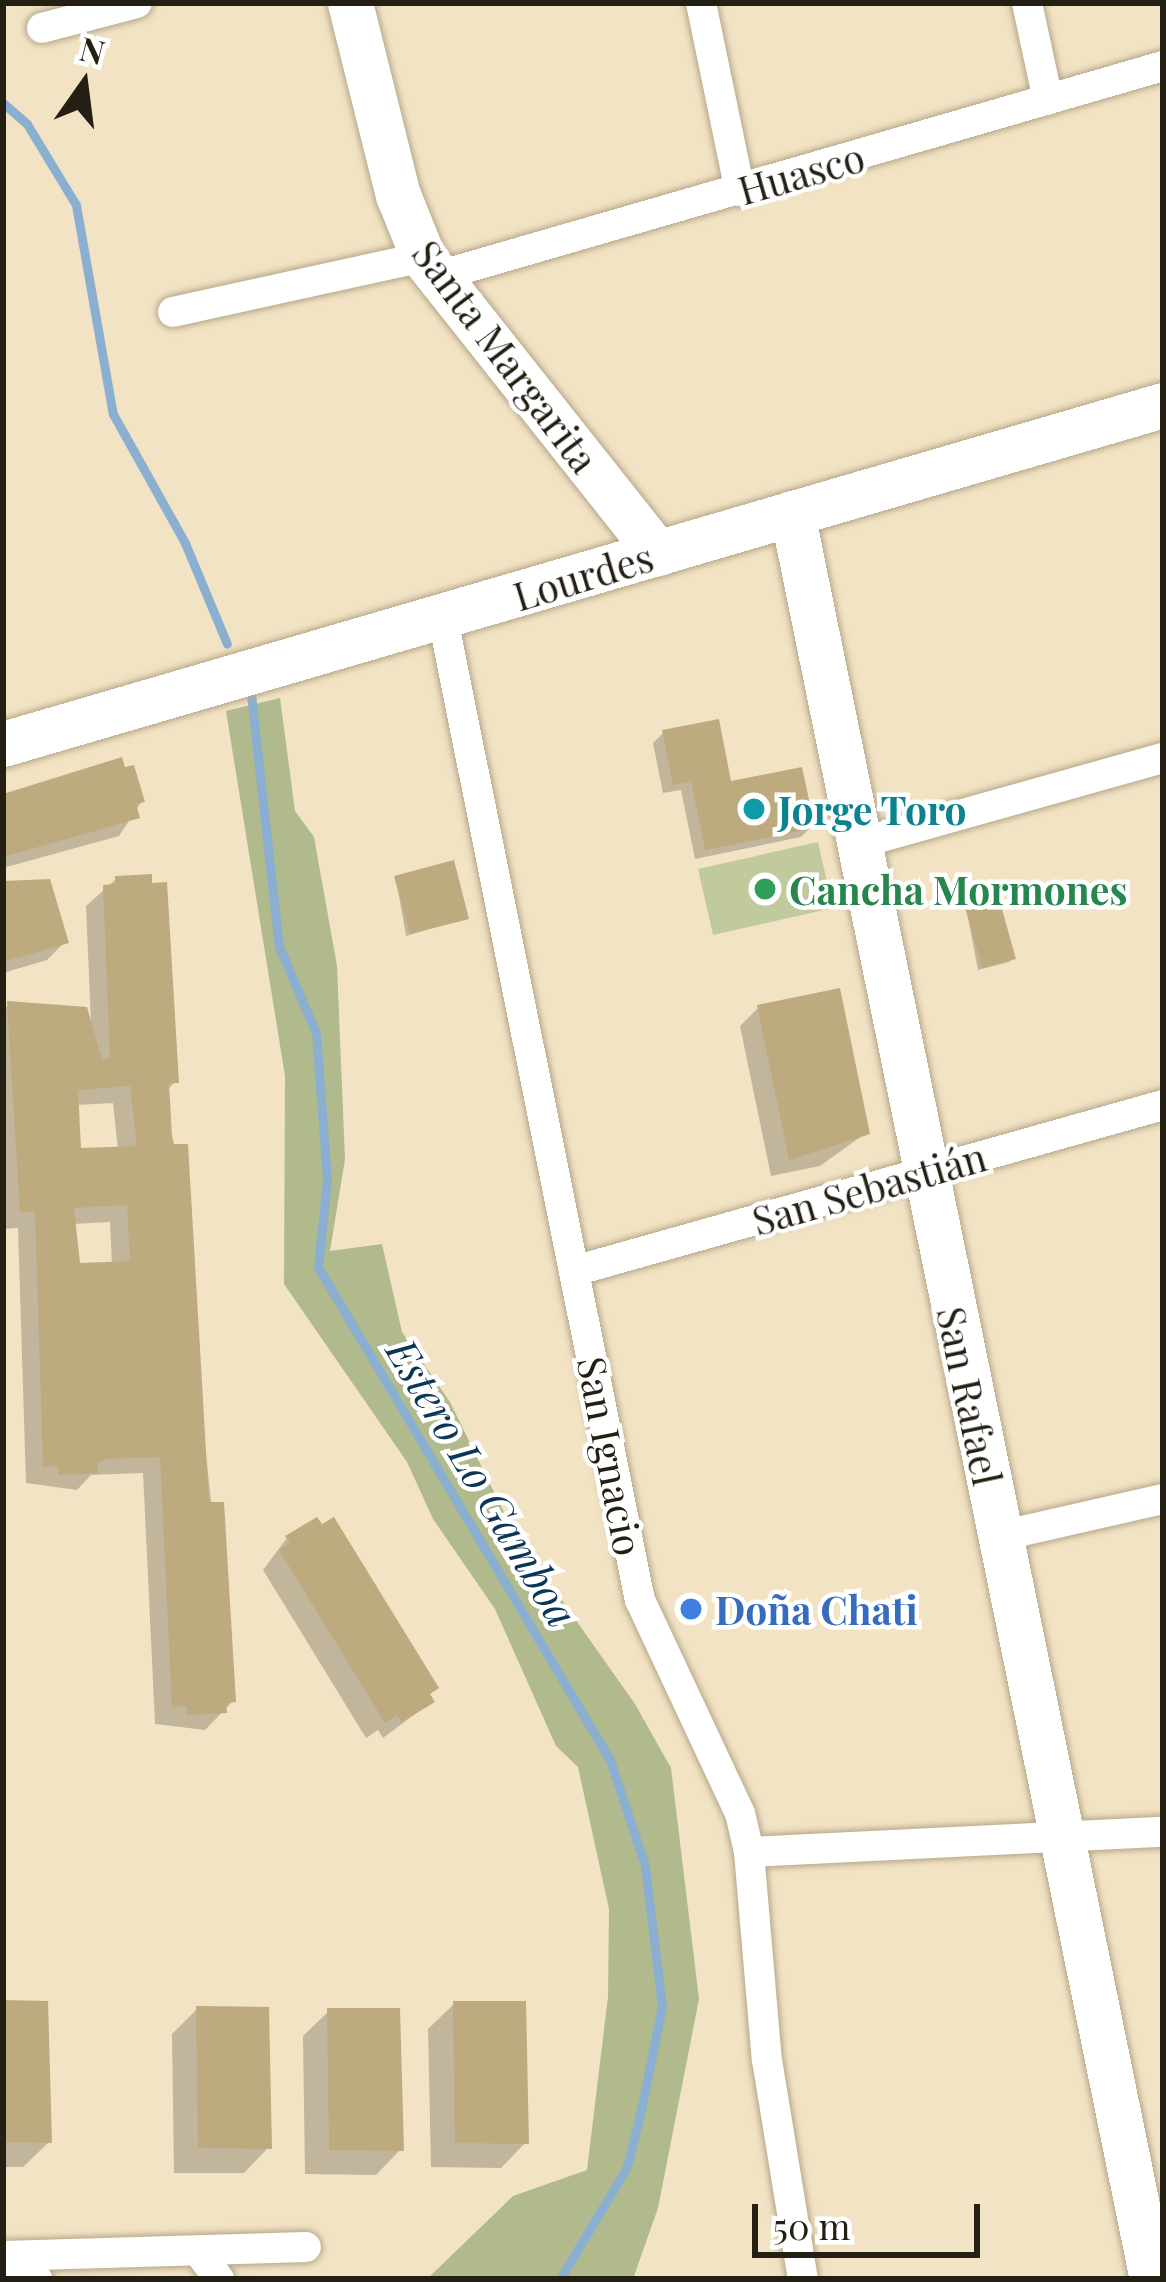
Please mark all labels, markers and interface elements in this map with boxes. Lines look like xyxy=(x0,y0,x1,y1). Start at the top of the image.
north arrow xyxy=(24,24,144,144)
text: N xyxy=(76,25,110,73)
street label: Huasco xyxy=(733,133,869,213)
street label: Santa Margarita xyxy=(403,231,609,481)
street label: Lourdes xyxy=(508,533,658,619)
place label: Jorge Toro xyxy=(778,786,968,832)
marker: Jorge Toro xyxy=(741,796,767,822)
place label: Cancha Mormones xyxy=(789,866,1128,912)
marker: Cancha Mormones xyxy=(752,876,778,902)
street label: San Sebastián xyxy=(747,1132,991,1244)
street label: San Rafael xyxy=(928,1302,1012,1490)
water label: Estero Lo Gamboa xyxy=(377,1329,589,1635)
street label: San Ignacio xyxy=(569,1353,653,1559)
place label: Doña Chati xyxy=(715,1586,918,1632)
marker: Doña Chati xyxy=(678,1596,704,1622)
scale bar xyxy=(758,2180,986,2254)
text: 50 m xyxy=(773,2201,850,2249)

